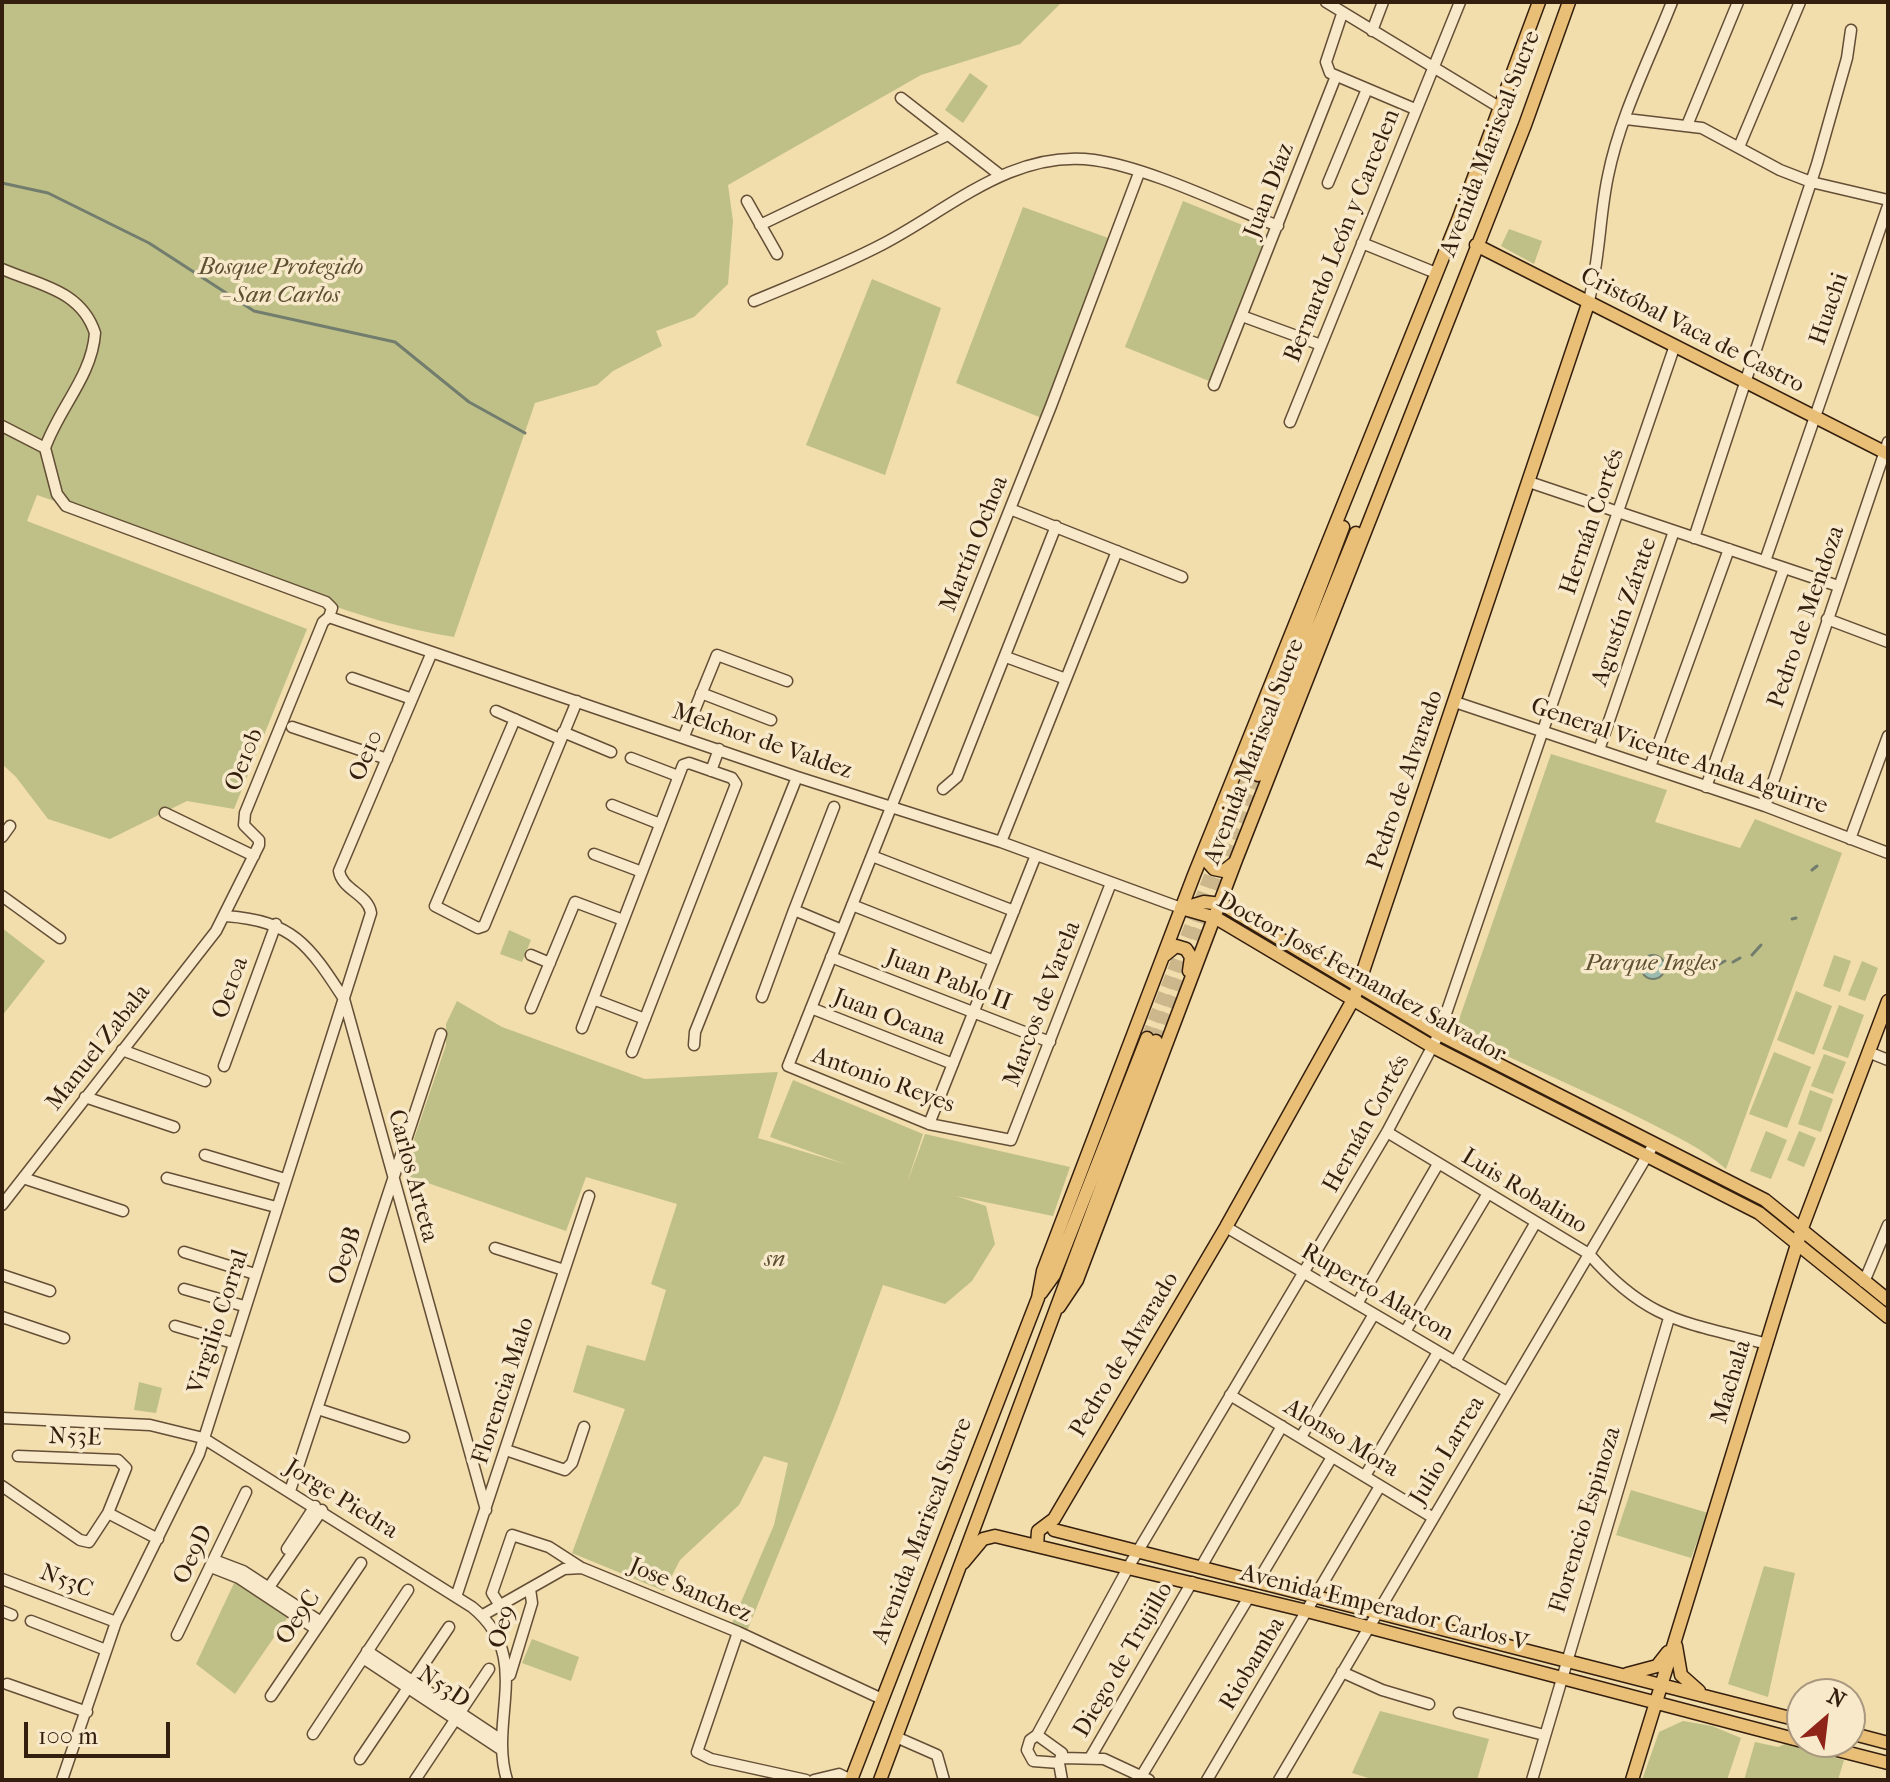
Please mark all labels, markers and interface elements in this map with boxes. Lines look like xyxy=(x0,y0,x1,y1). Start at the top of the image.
street label: Avenida Mariscal Sucre xyxy=(1435,27,1547,261)
street label: Bernardo León y Carcelen xyxy=(1279,105,1407,367)
street label: Juan Díaz xyxy=(1239,139,1301,243)
park label: Bosque Protegido - San Carlos xyxy=(199,254,363,310)
street label: Cristóbal Vaca de Castro xyxy=(1575,262,1809,400)
street label: Huachi xyxy=(1804,269,1856,349)
street label: Hernán Cortés xyxy=(1555,445,1631,599)
street label: Martín Ochoa xyxy=(935,472,1015,616)
street label: Pedro de Mendoza xyxy=(1762,522,1852,712)
street label: Agustín Zárate xyxy=(1586,534,1664,690)
street label: Avenida Mariscal Sucre xyxy=(1199,635,1311,869)
street label: Pedro de Alvarado xyxy=(1362,687,1450,873)
street label: General Vicente Anda Aguirre xyxy=(1527,693,1831,821)
street label: Melchor de Valdez xyxy=(668,698,856,786)
street label: Oe10b xyxy=(219,724,271,796)
street label: Oe10 xyxy=(343,726,391,786)
street label: Doctor José Fernandez Salvador xyxy=(1211,886,1511,1070)
street label: Marcos de Varela xyxy=(998,917,1088,1091)
street label: Juan Pablo II xyxy=(881,944,1015,1018)
park label: Parque Ingles xyxy=(1585,950,1717,978)
street label: Oe10a xyxy=(207,953,255,1023)
street label: Manuel Zabala xyxy=(41,979,157,1117)
street label: Juan Ocana xyxy=(829,983,949,1053)
street label: Antonio Reyes xyxy=(808,1042,958,1120)
street label: Hernán Cortés xyxy=(1317,1050,1417,1198)
street label: Carlos Arteta xyxy=(380,1107,444,1245)
street label: Luis Robalino xyxy=(1456,1143,1592,1241)
street label: Oe9B xyxy=(323,1223,369,1289)
street label: Ruperto Alarcon xyxy=(1295,1238,1459,1348)
street label: Virgilio Corral xyxy=(182,1246,256,1398)
park label: sn xyxy=(765,1246,785,1274)
street label: Pedro de Alvarado xyxy=(1064,1267,1186,1443)
street label: Florencia Malo xyxy=(467,1314,541,1468)
street label: Machala xyxy=(1706,1337,1758,1427)
street label: Julio Larrea xyxy=(1404,1391,1492,1511)
street label: Alonso Mora xyxy=(1278,1393,1404,1485)
street label: Avenida Mariscal Sucre xyxy=(867,1414,979,1648)
street label: N53E xyxy=(48,1423,102,1453)
street label: Florencio Espinoza xyxy=(1544,1423,1628,1617)
street label: Jorge Piedra xyxy=(279,1454,403,1546)
street label: Oe9D xyxy=(168,1521,220,1589)
street label: Jose Sanchez xyxy=(624,1552,756,1630)
street label: N53C xyxy=(35,1559,97,1605)
street label: Avenida Emperador Carlos V xyxy=(1237,1559,1531,1659)
street label: Diego de Trujillo xyxy=(1068,1577,1180,1743)
street label: Oe9C xyxy=(270,1585,328,1651)
street label: Oe9 xyxy=(483,1602,523,1652)
street label: Riobamba xyxy=(1214,1612,1292,1716)
street label: N53D xyxy=(411,1660,475,1716)
north arrow xyxy=(1786,1678,1866,1758)
text: N xyxy=(1823,1683,1850,1714)
scale bar xyxy=(28,1706,174,1756)
text: 100 m xyxy=(38,1722,98,1750)

